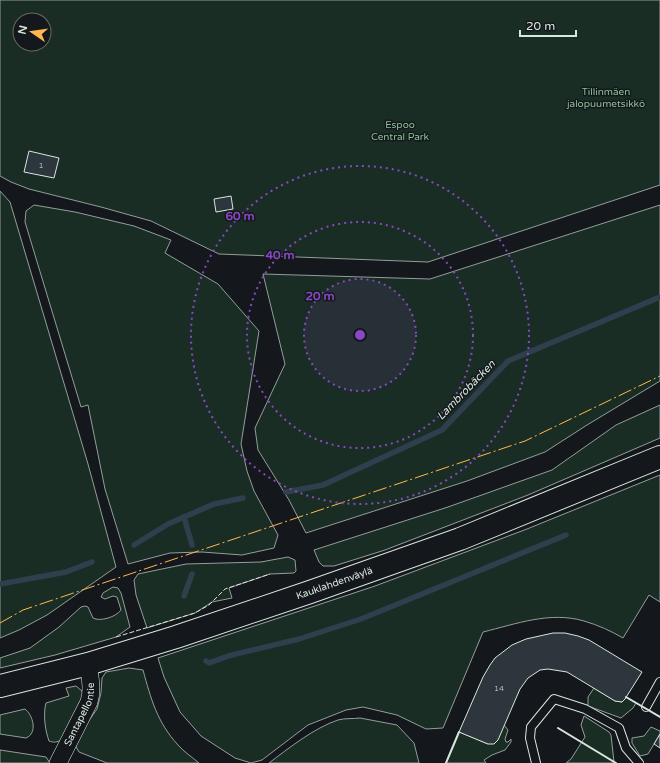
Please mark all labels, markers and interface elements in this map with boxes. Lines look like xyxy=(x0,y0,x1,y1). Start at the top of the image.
north arrow xyxy=(12,12,52,52)
scale bar xyxy=(520,12,576,38)
text: 20 m xyxy=(526,19,555,33)
text: N xyxy=(15,24,30,36)
park label: Tillinmäen jalopuumetsikkö xyxy=(566,86,645,110)
park label: Espoo Central Park xyxy=(371,119,430,143)
house number: 1 xyxy=(38,161,44,170)
text: 60 m xyxy=(225,209,255,223)
text: 40 m xyxy=(265,248,295,262)
text: 20 m xyxy=(305,289,335,303)
centre of rings xyxy=(353,328,367,342)
water label: Lambrobäcken xyxy=(434,357,498,423)
street label: Kauklahdenväylä xyxy=(295,564,374,602)
street label: Santapellontie xyxy=(62,682,97,748)
house number: 14 xyxy=(494,684,504,693)

